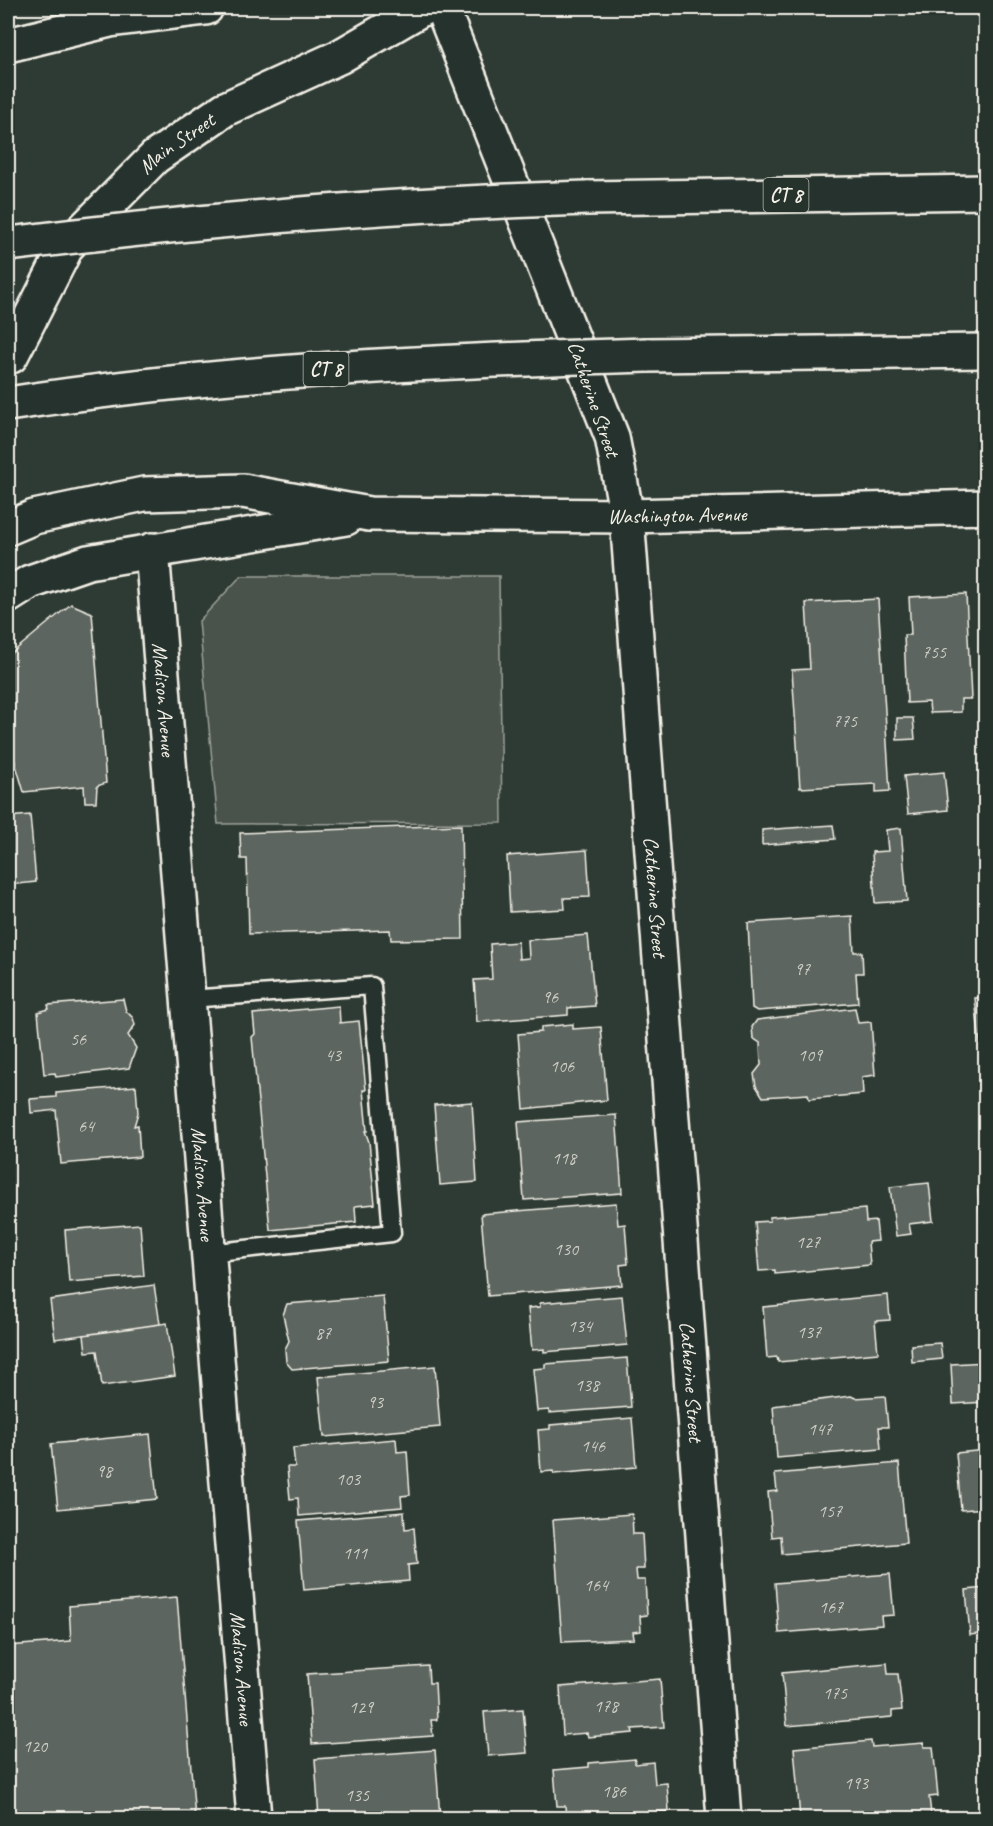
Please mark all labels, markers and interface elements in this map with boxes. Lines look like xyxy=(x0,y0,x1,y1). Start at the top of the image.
street label: Main Street xyxy=(133,106,221,179)
road number: CT 8 xyxy=(764,178,808,212)
street label: Catherine Street xyxy=(562,338,627,462)
road number: CT 8 xyxy=(304,352,348,386)
street label: Washington Avenue xyxy=(607,501,748,529)
house number: 755 xyxy=(922,641,947,663)
street label: Madison Avenue xyxy=(147,642,182,759)
house number: 775 xyxy=(833,710,858,732)
street label: Catherine Street xyxy=(638,836,673,960)
house number: 97 xyxy=(794,958,811,980)
house number: 96 xyxy=(542,986,559,1008)
house number: 56 xyxy=(70,1028,87,1050)
house number: 43 xyxy=(325,1044,343,1066)
house number: 109 xyxy=(798,1044,824,1066)
house number: 106 xyxy=(550,1055,575,1077)
house number: 64 xyxy=(78,1115,96,1137)
street label: Madison Avenue xyxy=(185,1126,221,1243)
house number: 118 xyxy=(552,1147,578,1169)
house number: 127 xyxy=(796,1231,821,1253)
house number: 130 xyxy=(554,1238,580,1260)
house number: 134 xyxy=(568,1315,594,1337)
street label: Catherine Street xyxy=(674,1320,709,1445)
house number: 137 xyxy=(797,1321,822,1343)
house number: 87 xyxy=(315,1322,332,1344)
house number: 138 xyxy=(575,1374,601,1396)
house number: 93 xyxy=(367,1391,385,1413)
house number: 147 xyxy=(808,1418,833,1440)
house number: 146 xyxy=(581,1435,606,1457)
house number: 98 xyxy=(96,1460,114,1482)
house number: 103 xyxy=(336,1468,362,1490)
house number: 157 xyxy=(818,1500,843,1522)
house number: 111 xyxy=(343,1542,368,1564)
house number: 164 xyxy=(584,1574,610,1596)
house number: 167 xyxy=(819,1596,844,1618)
street label: Madison Avenue xyxy=(224,1611,260,1727)
house number: 175 xyxy=(823,1682,848,1704)
house number: 178 xyxy=(594,1695,620,1717)
house number: 129 xyxy=(349,1696,375,1718)
house number: 120 xyxy=(23,1735,49,1757)
house number: 193 xyxy=(844,1772,870,1794)
house number: 186 xyxy=(602,1780,627,1802)
house number: 135 xyxy=(345,1784,370,1806)

